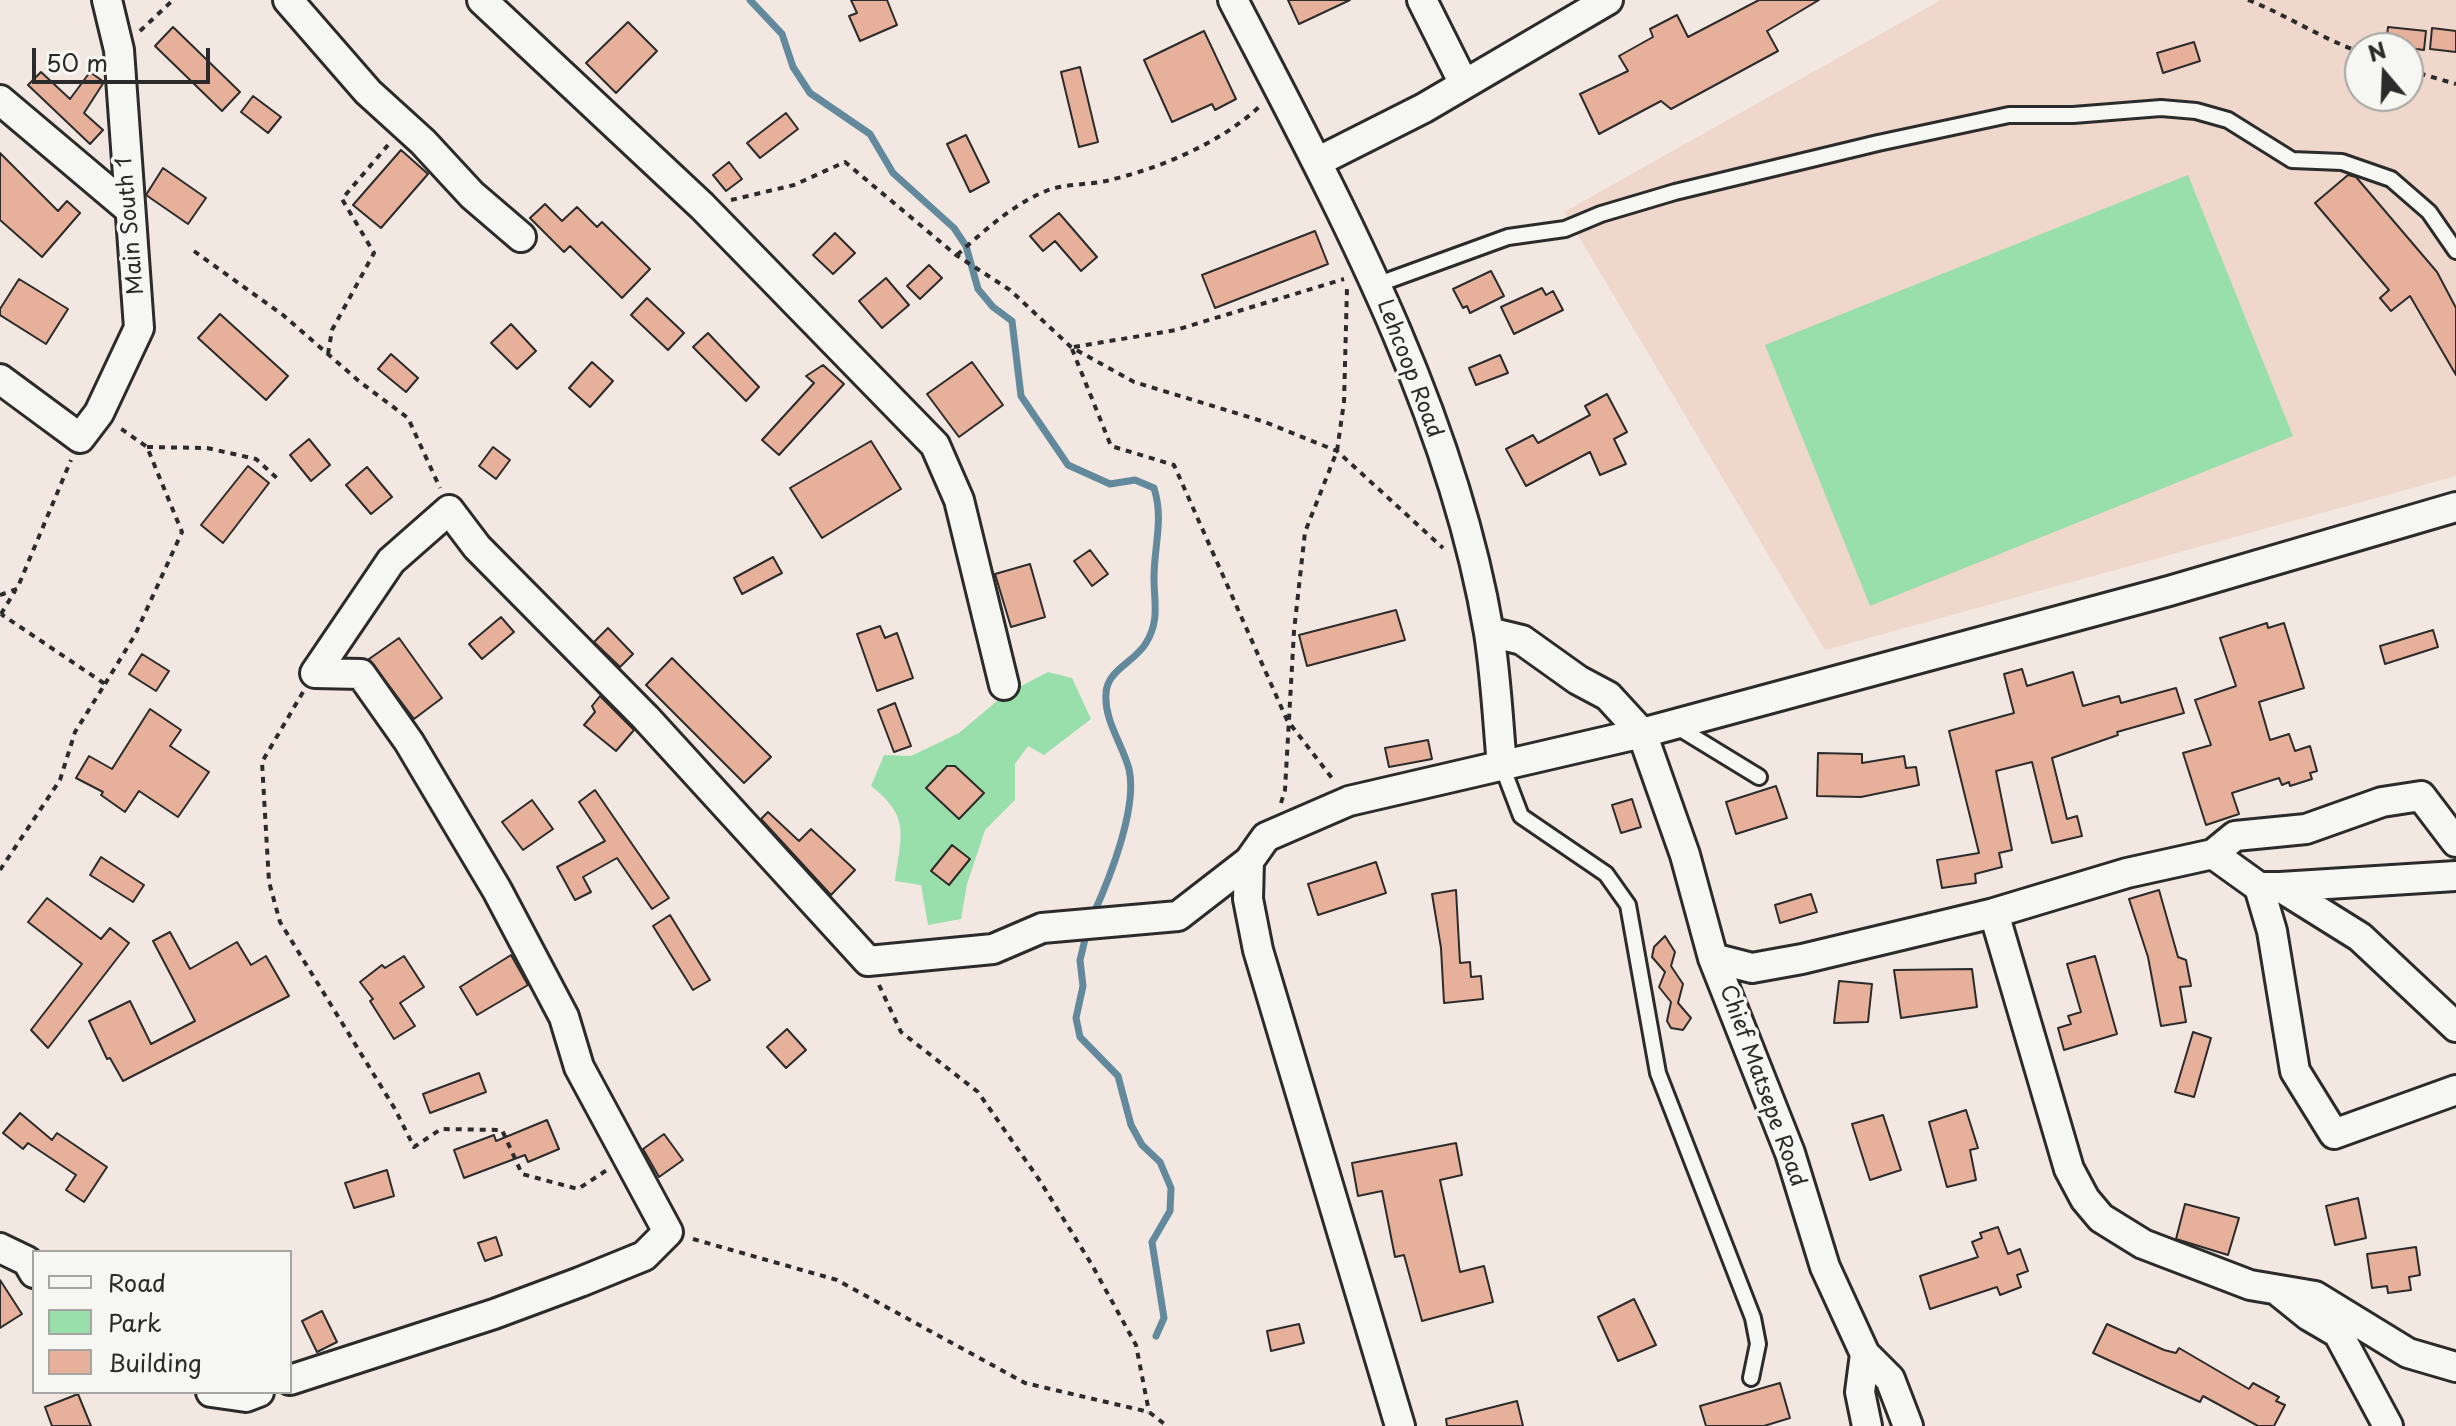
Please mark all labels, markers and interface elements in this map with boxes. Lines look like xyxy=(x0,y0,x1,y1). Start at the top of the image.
scale bar xyxy=(36,32,214,82)
north arrow xyxy=(2344,32,2424,112)
text: N xyxy=(2363,32,2390,69)
text: 50 m xyxy=(46,44,108,80)
street label: Main South 1 xyxy=(112,156,150,296)
street label: Lehcoop Road xyxy=(1371,296,1447,442)
street label: Chief Matsepe Road xyxy=(1713,981,1811,1191)
legend xyxy=(32,1250,292,1394)
text: Road xyxy=(108,1264,166,1300)
text: Park xyxy=(108,1304,162,1340)
text: Building xyxy=(108,1344,202,1380)

